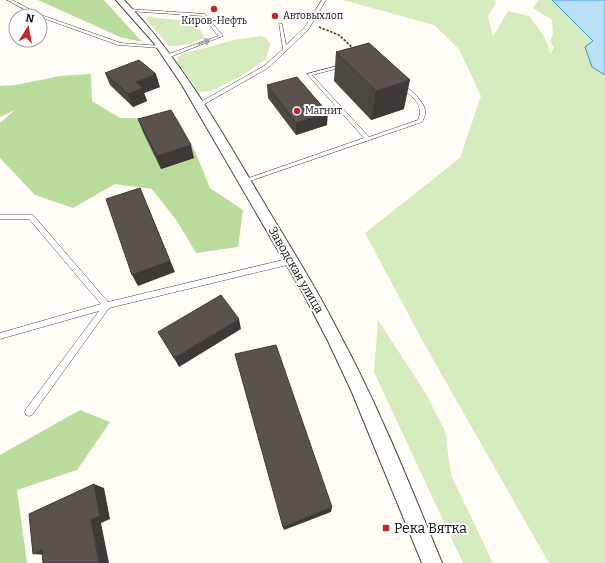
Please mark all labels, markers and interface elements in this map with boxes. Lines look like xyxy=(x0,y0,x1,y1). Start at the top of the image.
marker: Киров-Нефть xyxy=(209,4,219,14)
north arrow xyxy=(8,8,48,48)
place label: Автовыхлоп xyxy=(283,10,344,22)
text: N xyxy=(24,11,36,26)
marker: Автовыхлоп xyxy=(270,11,280,21)
place label: Киров-Нефть xyxy=(181,15,247,27)
one-way arrow xyxy=(198,37,210,45)
place label: Магнит xyxy=(305,105,342,117)
marker: Магнит xyxy=(292,106,302,116)
street label: Заводская улица xyxy=(266,224,327,316)
place label: Река Вятка xyxy=(394,520,467,537)
marker: Река Вятка xyxy=(381,523,391,533)

